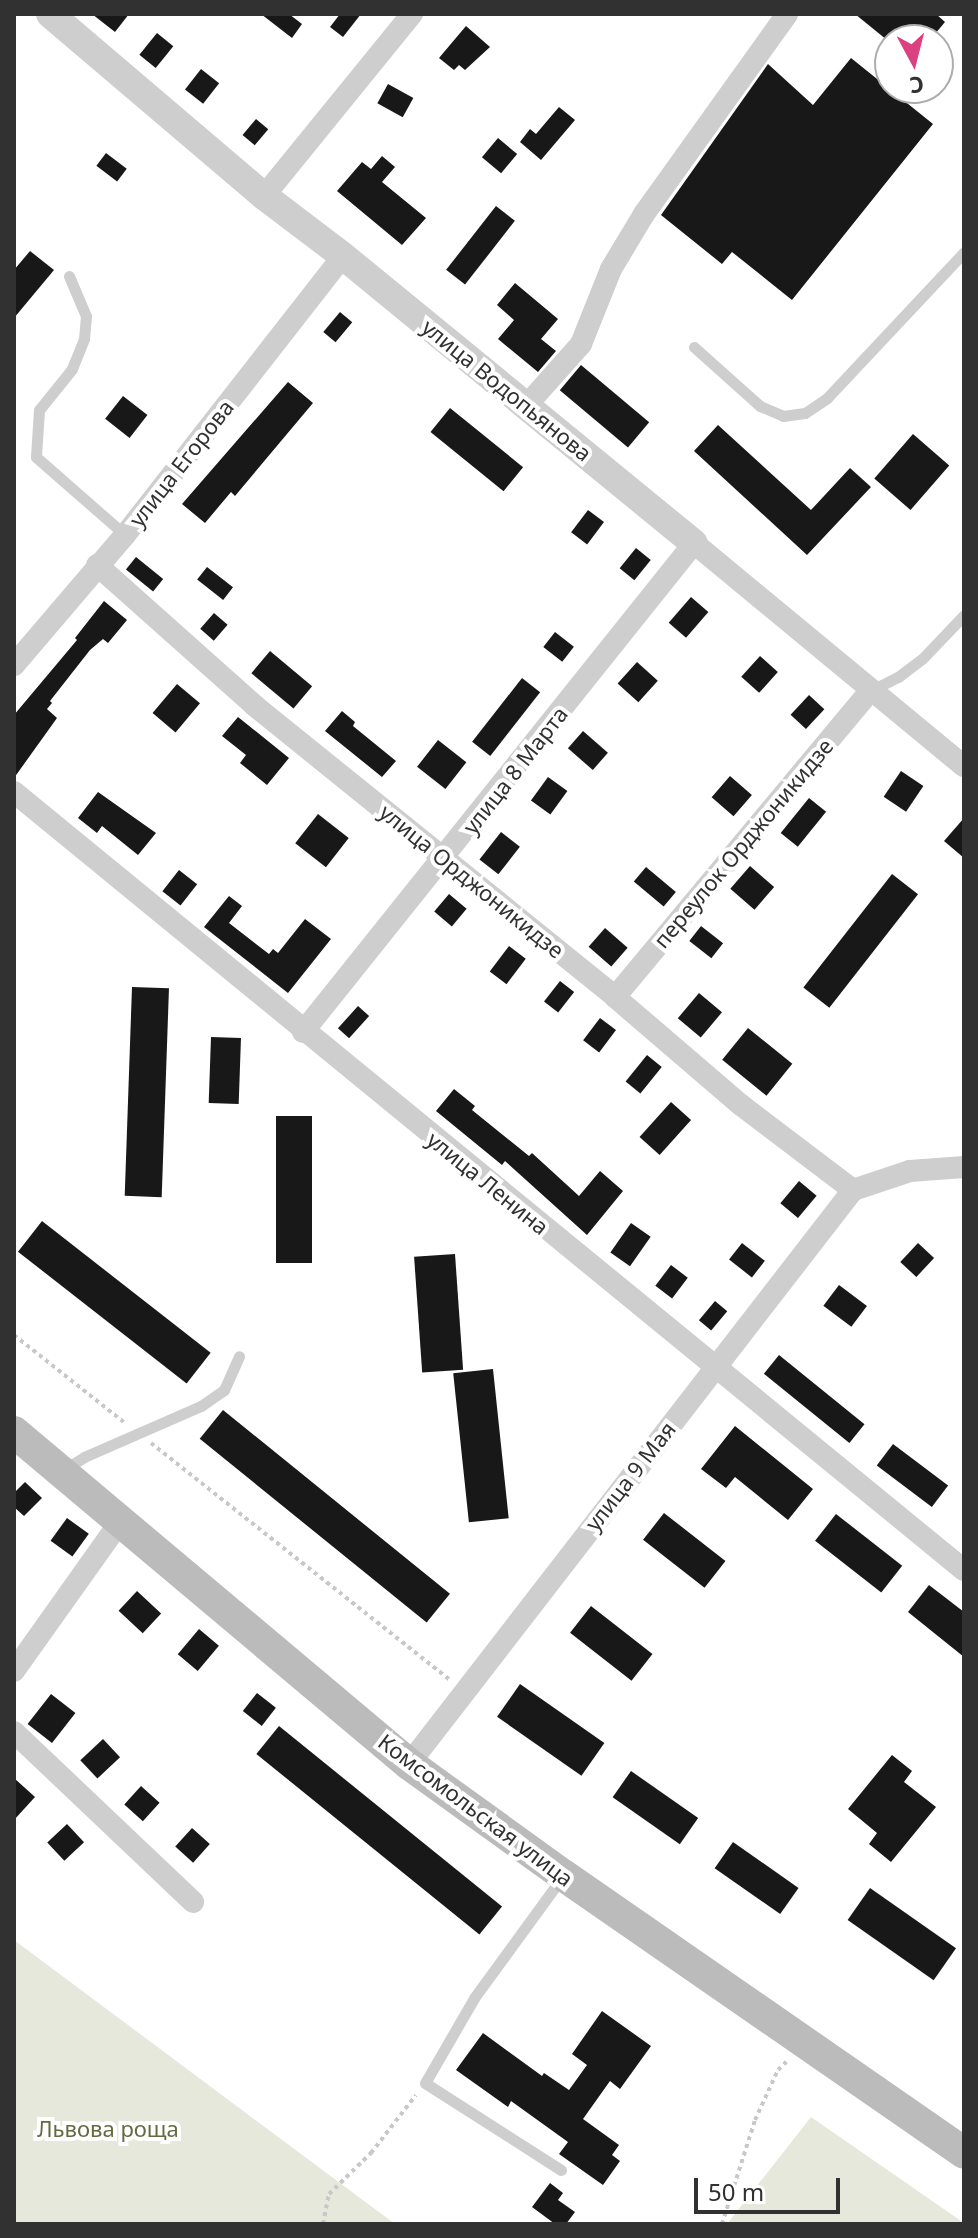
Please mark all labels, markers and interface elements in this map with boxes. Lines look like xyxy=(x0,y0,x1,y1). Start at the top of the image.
north arrow xyxy=(874,24,954,104)
text: С xyxy=(908,70,926,102)
street label: улица Водопьянова xyxy=(417,314,597,466)
street label: улица Егорова xyxy=(123,394,239,532)
street label: улица 8 Марта xyxy=(457,701,573,839)
street label: переулок Орджоникидзе xyxy=(648,733,838,953)
street label: улица Орджоникидзе xyxy=(375,799,569,963)
street label: улица Ленина xyxy=(422,1126,554,1240)
street label: улица 9 Мая xyxy=(579,1416,681,1536)
street label: Комсомольская улица xyxy=(373,1728,579,1892)
park label: Львова роща xyxy=(37,2116,179,2142)
scale bar xyxy=(698,2162,844,2212)
text: 50 m xyxy=(708,2175,764,2208)

